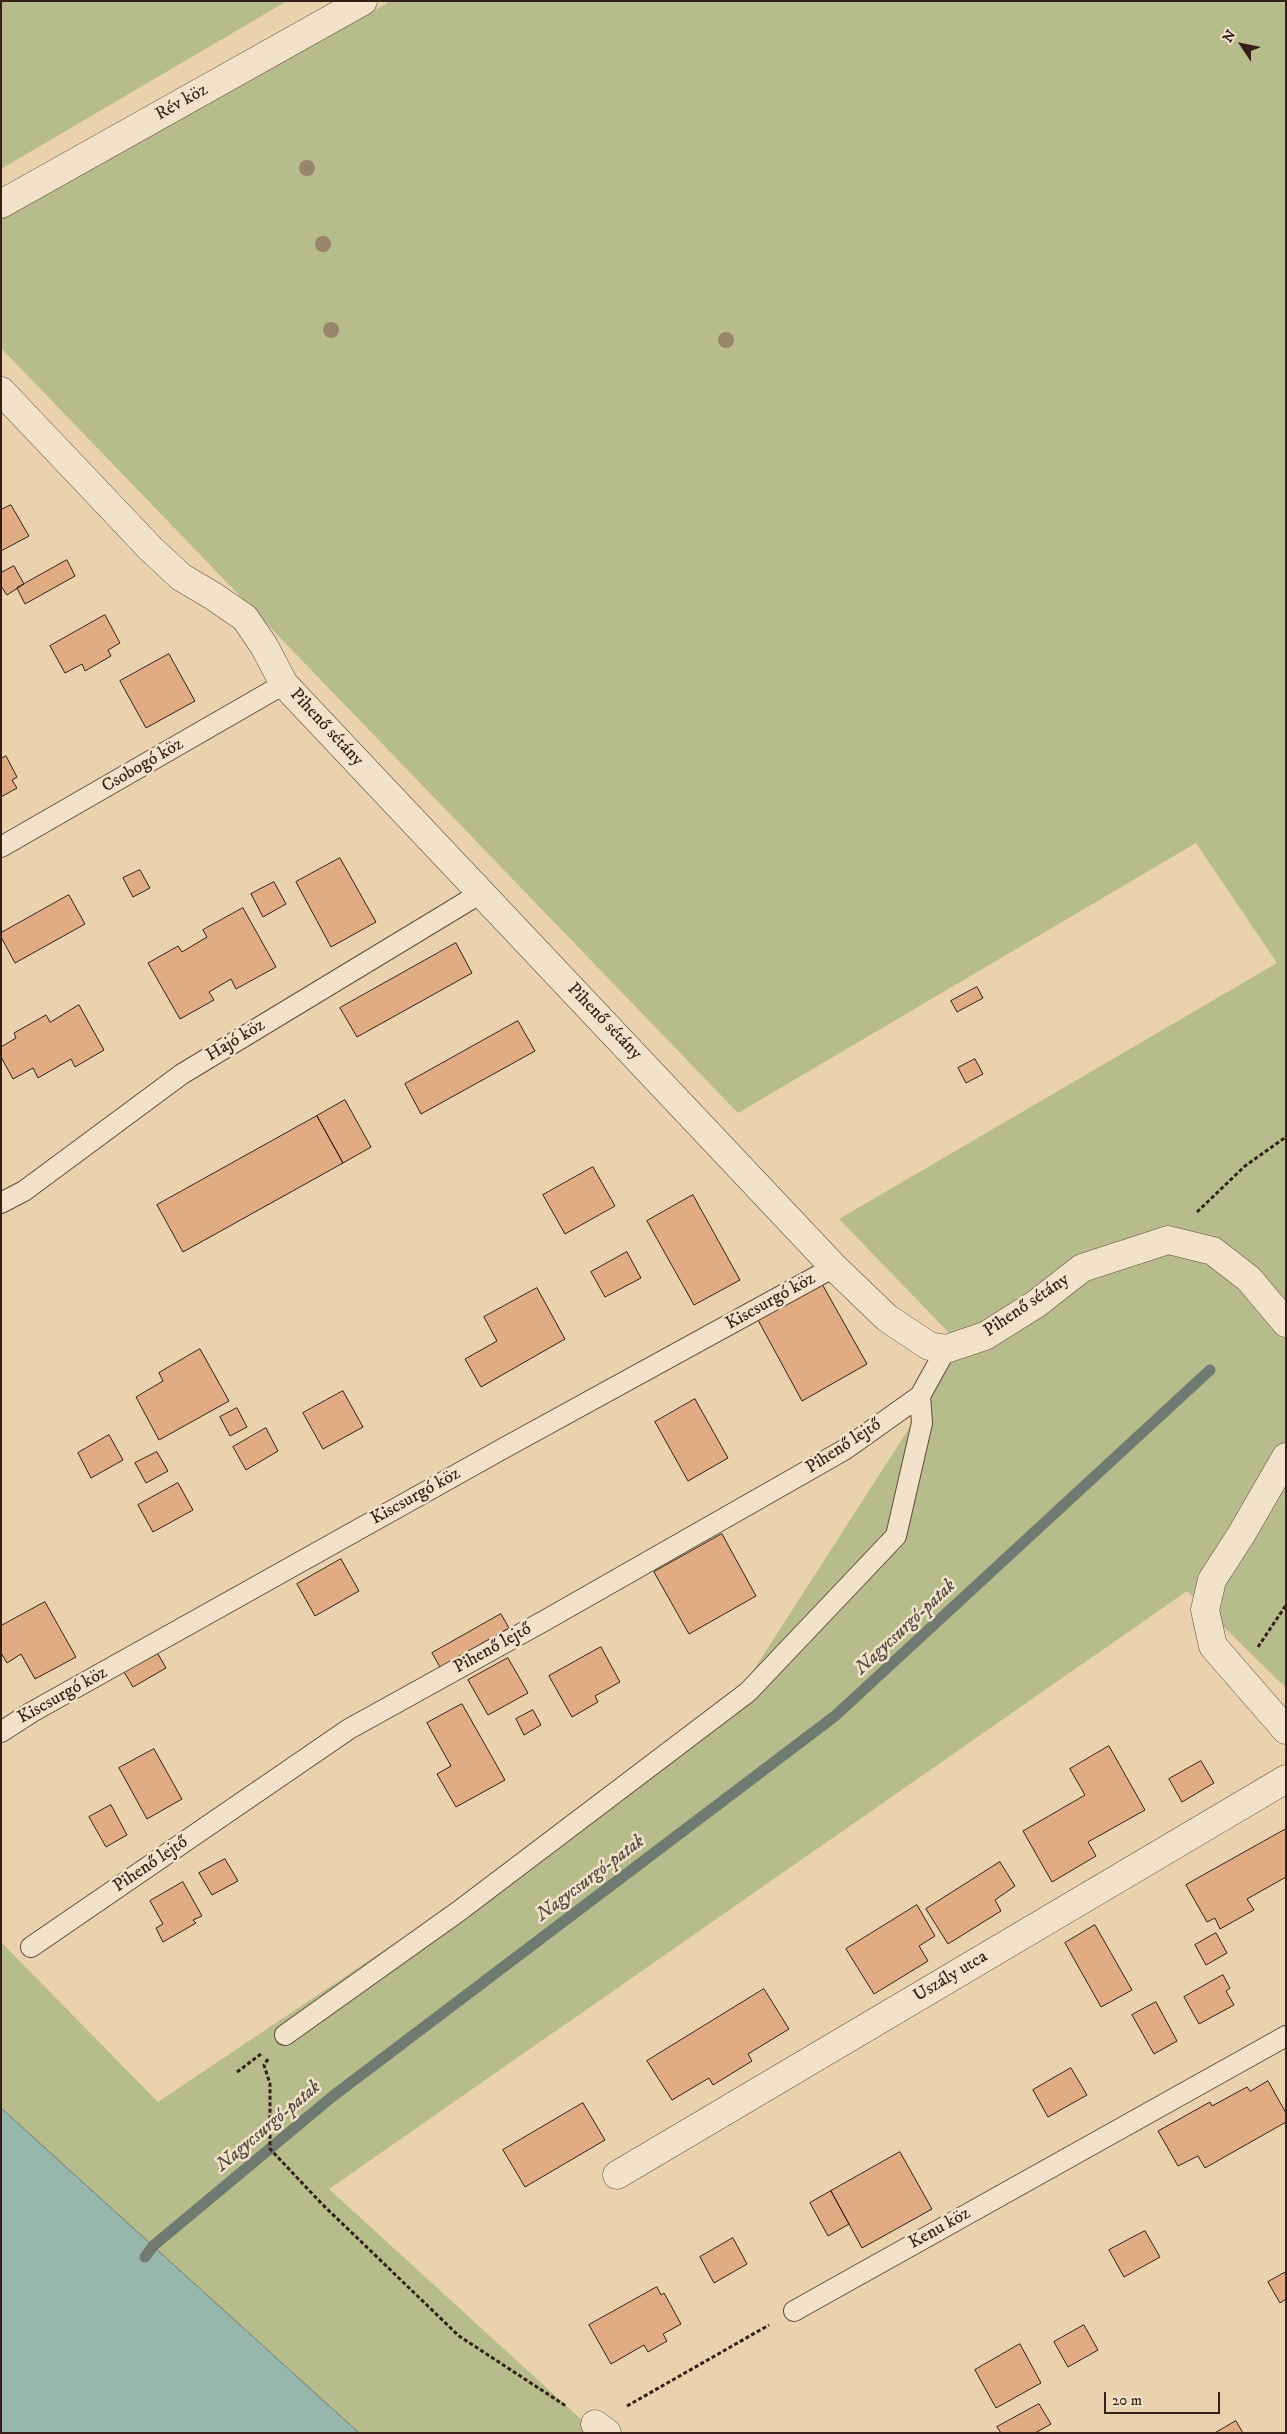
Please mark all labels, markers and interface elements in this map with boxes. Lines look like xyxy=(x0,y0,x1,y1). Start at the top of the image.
north arrow xyxy=(1217,20,1267,70)
text: N xyxy=(1219,27,1240,46)
street label: Rév köz xyxy=(152,80,212,126)
street label: Pihenő sétány xyxy=(284,685,368,771)
street label: Csobogó köz xyxy=(98,734,188,798)
street label: Pihenő sétány xyxy=(562,979,646,1065)
street label: Hajó köz xyxy=(203,1015,269,1067)
street label: Kiscsurgó köz xyxy=(722,1269,820,1335)
street label: Pihenő sétány xyxy=(980,1269,1074,1343)
street label: Pihenő lejtő xyxy=(802,1415,886,1479)
street label: Kiscsurgó köz xyxy=(367,1464,465,1530)
water label: Nagycsurgó-patak xyxy=(851,1575,961,1681)
street label: Pihenő lejtő xyxy=(450,1619,536,1679)
street label: Kiscsurgó köz xyxy=(14,1663,112,1729)
water label: Nagycsurgó-patak xyxy=(532,1831,650,1927)
street label: Pihenő lejtő xyxy=(110,1832,192,1898)
street label: Uszály utca xyxy=(910,1947,992,2007)
water label: Nagycsurgó-patak xyxy=(212,2077,326,2177)
street label: Kenu köz xyxy=(905,2203,975,2255)
scale bar xyxy=(1107,2382,1223,2414)
text: 20 m xyxy=(1112,2391,1142,2410)

